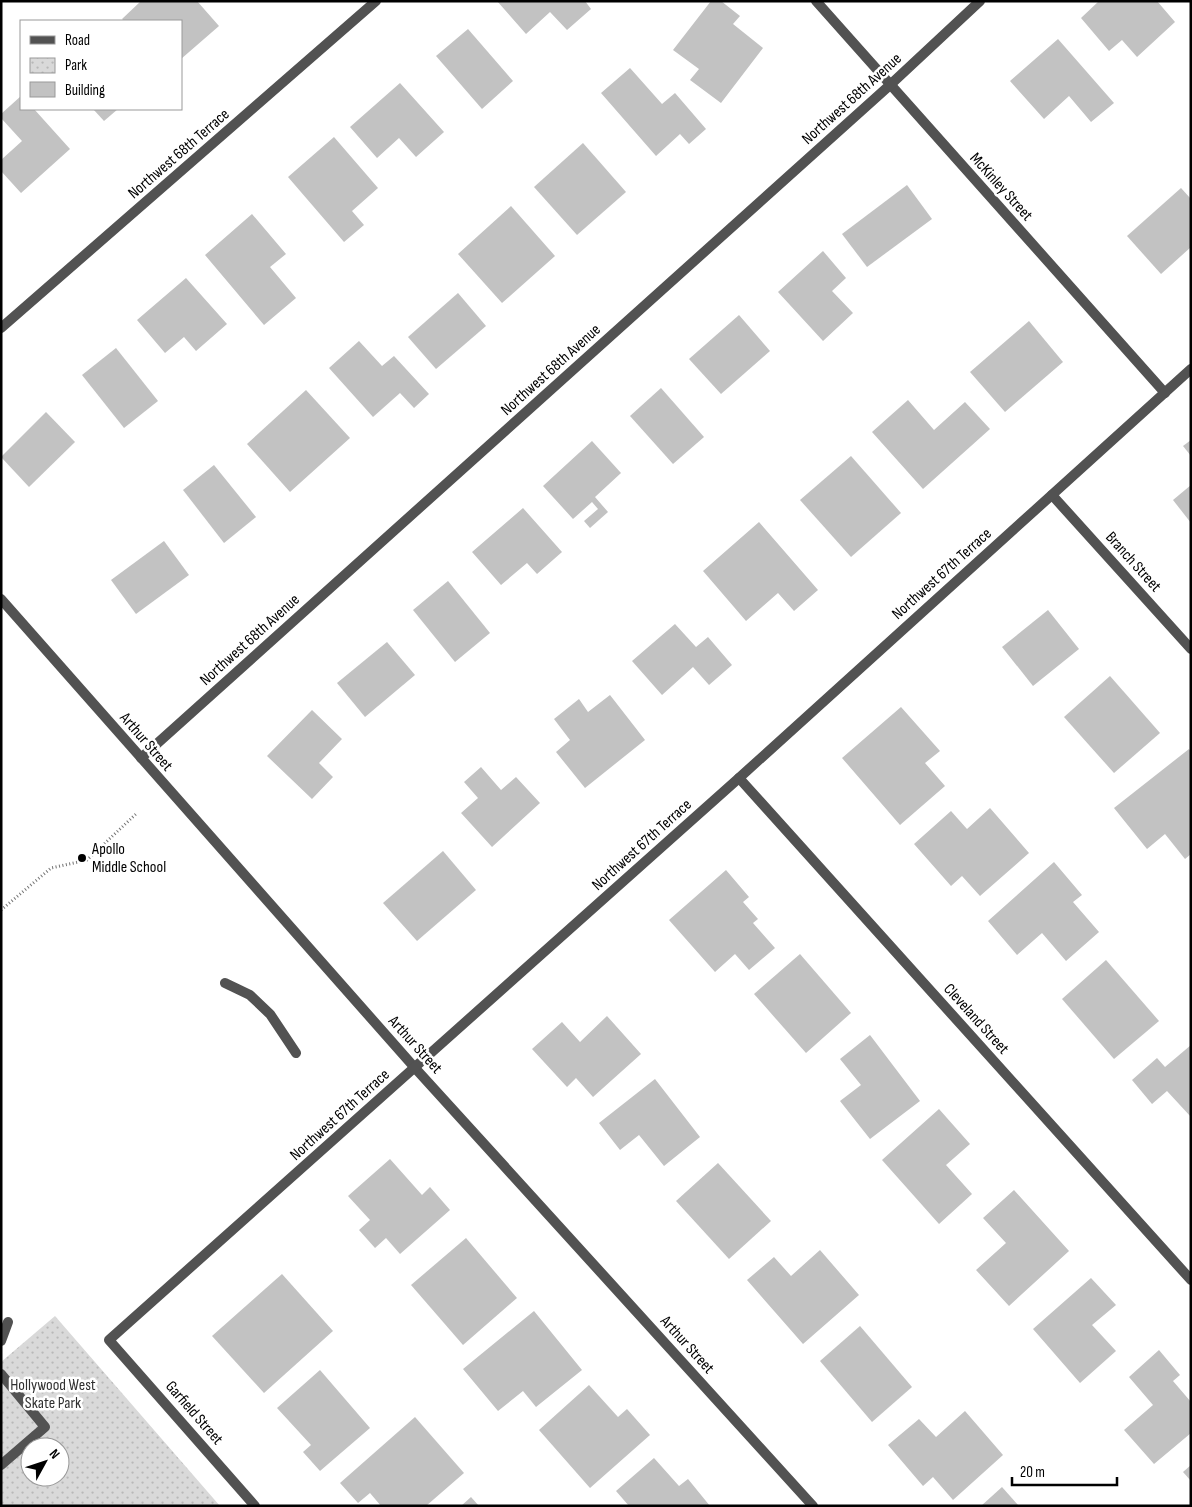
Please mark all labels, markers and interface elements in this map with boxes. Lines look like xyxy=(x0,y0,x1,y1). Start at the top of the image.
legend xyxy=(20,20,182,110)
text: Road xyxy=(65,31,90,50)
street label: Northwest 68th Avenue xyxy=(798,49,906,149)
text: Park xyxy=(65,56,87,75)
text: Building xyxy=(65,81,105,100)
street label: Northwest 68th Terrace xyxy=(125,105,233,203)
street label: McKinley Street xyxy=(966,149,1037,225)
street label: Northwest 68th Avenue xyxy=(497,320,605,420)
street label: Northwest 67th Terrace xyxy=(888,524,996,624)
street label: Branch Street xyxy=(1101,528,1165,596)
street label: Northwest 68th Avenue xyxy=(196,590,304,690)
street label: Arthur Street xyxy=(115,708,177,775)
street label: Northwest 67th Terrace xyxy=(588,795,696,895)
place label: Apollo Middle School xyxy=(91,840,166,877)
marker: Apollo Middle School xyxy=(76,852,88,864)
street label: Cleveland Street xyxy=(939,980,1013,1058)
street label: Arthur Street xyxy=(383,1011,446,1078)
street label: Northwest 67th Terrace xyxy=(286,1065,394,1165)
street label: Arthur Street xyxy=(655,1311,718,1378)
park label: Hollywood West Skate Park xyxy=(10,1376,96,1413)
street label: Garfield Street xyxy=(161,1377,227,1449)
north arrow xyxy=(20,1437,70,1487)
text: N xyxy=(46,1446,63,1462)
scale bar xyxy=(1012,1454,1117,1486)
text: 20 m xyxy=(1020,1463,1045,1482)

